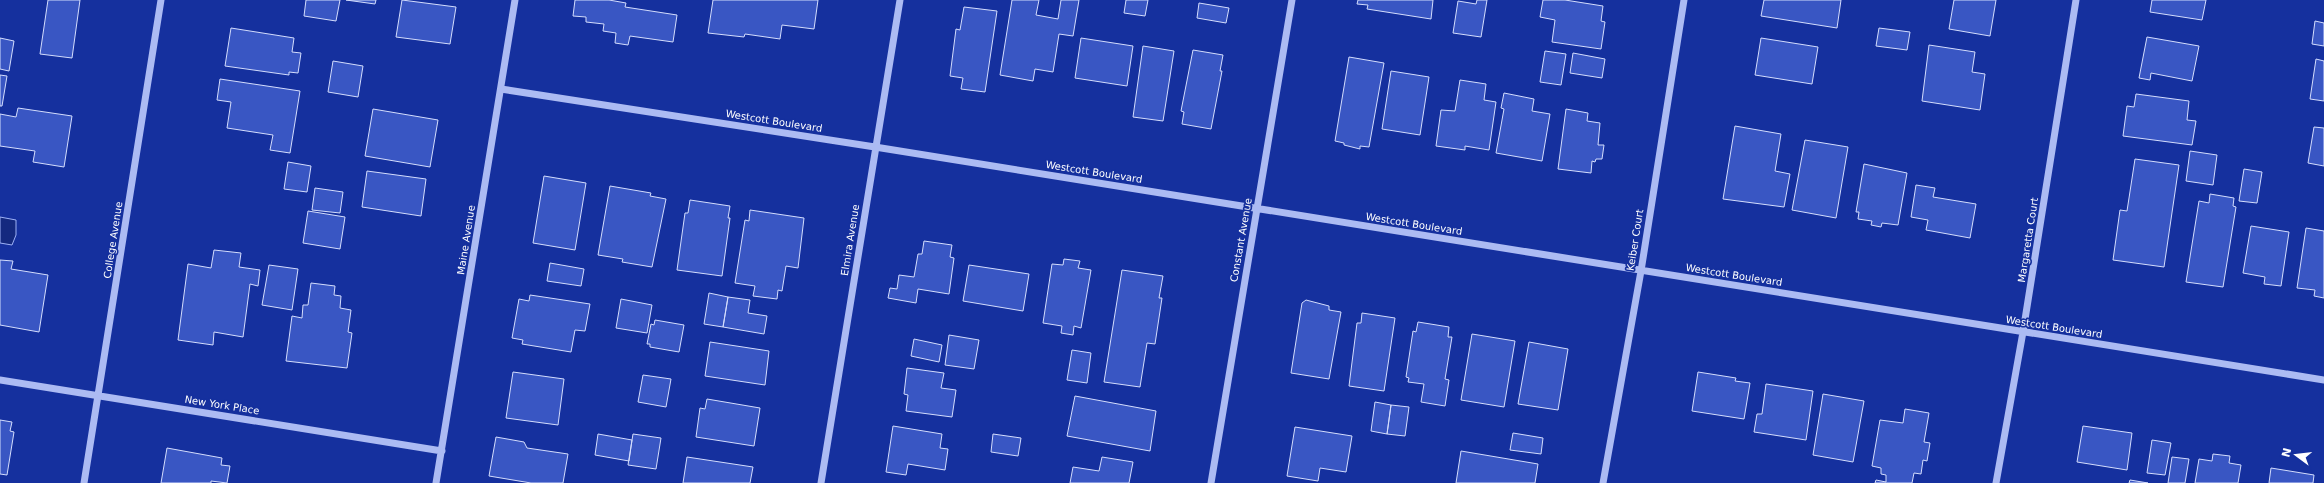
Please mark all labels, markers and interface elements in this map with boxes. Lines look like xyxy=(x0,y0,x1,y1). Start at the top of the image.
street label: Westcott Boulevard xyxy=(725,108,823,134)
street label: Westcott Boulevard xyxy=(1045,159,1143,185)
street label: Constant Avenue xyxy=(1228,197,1254,283)
street label: Margaretta Court xyxy=(2016,197,2040,283)
street label: College Avenue xyxy=(101,201,125,279)
street label: Elmira Avenue xyxy=(839,203,861,277)
street label: Maine Avenue xyxy=(455,204,477,276)
street label: Keiber Court xyxy=(1625,208,1645,272)
street label: Westcott Boulevard xyxy=(1365,211,1463,237)
street label: Westcott Boulevard xyxy=(1685,262,1783,288)
street label: Westcott Boulevard xyxy=(2005,314,2103,340)
street label: New York Place xyxy=(184,394,260,416)
north arrow xyxy=(2276,435,2316,475)
text: N xyxy=(2279,446,2294,459)

